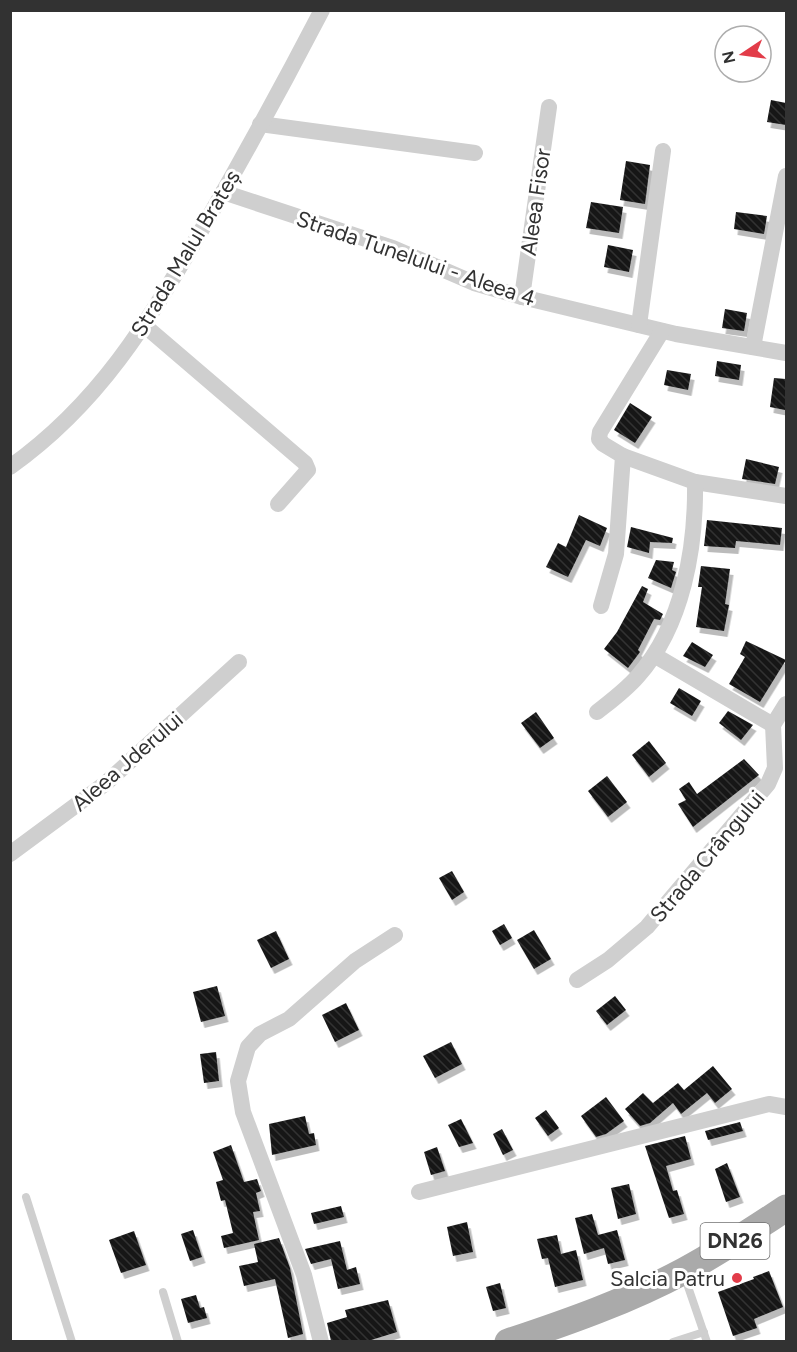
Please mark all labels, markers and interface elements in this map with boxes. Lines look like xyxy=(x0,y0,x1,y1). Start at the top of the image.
north arrow xyxy=(713,24,773,84)
text: N xyxy=(718,49,740,65)
street label: Aleea Fisor xyxy=(515,146,556,257)
street label: Strada Malul Brateș xyxy=(125,165,246,342)
street label: Strada Tunelului - Aleea 4 xyxy=(293,205,539,312)
street label: Aleea Jderului xyxy=(66,706,188,817)
street label: Strada Crângului xyxy=(644,785,771,928)
road number: DN26 xyxy=(700,1223,770,1259)
place label: Salcia Patru xyxy=(610,1265,725,1292)
marker: Salcia Patru xyxy=(730,1271,744,1285)

